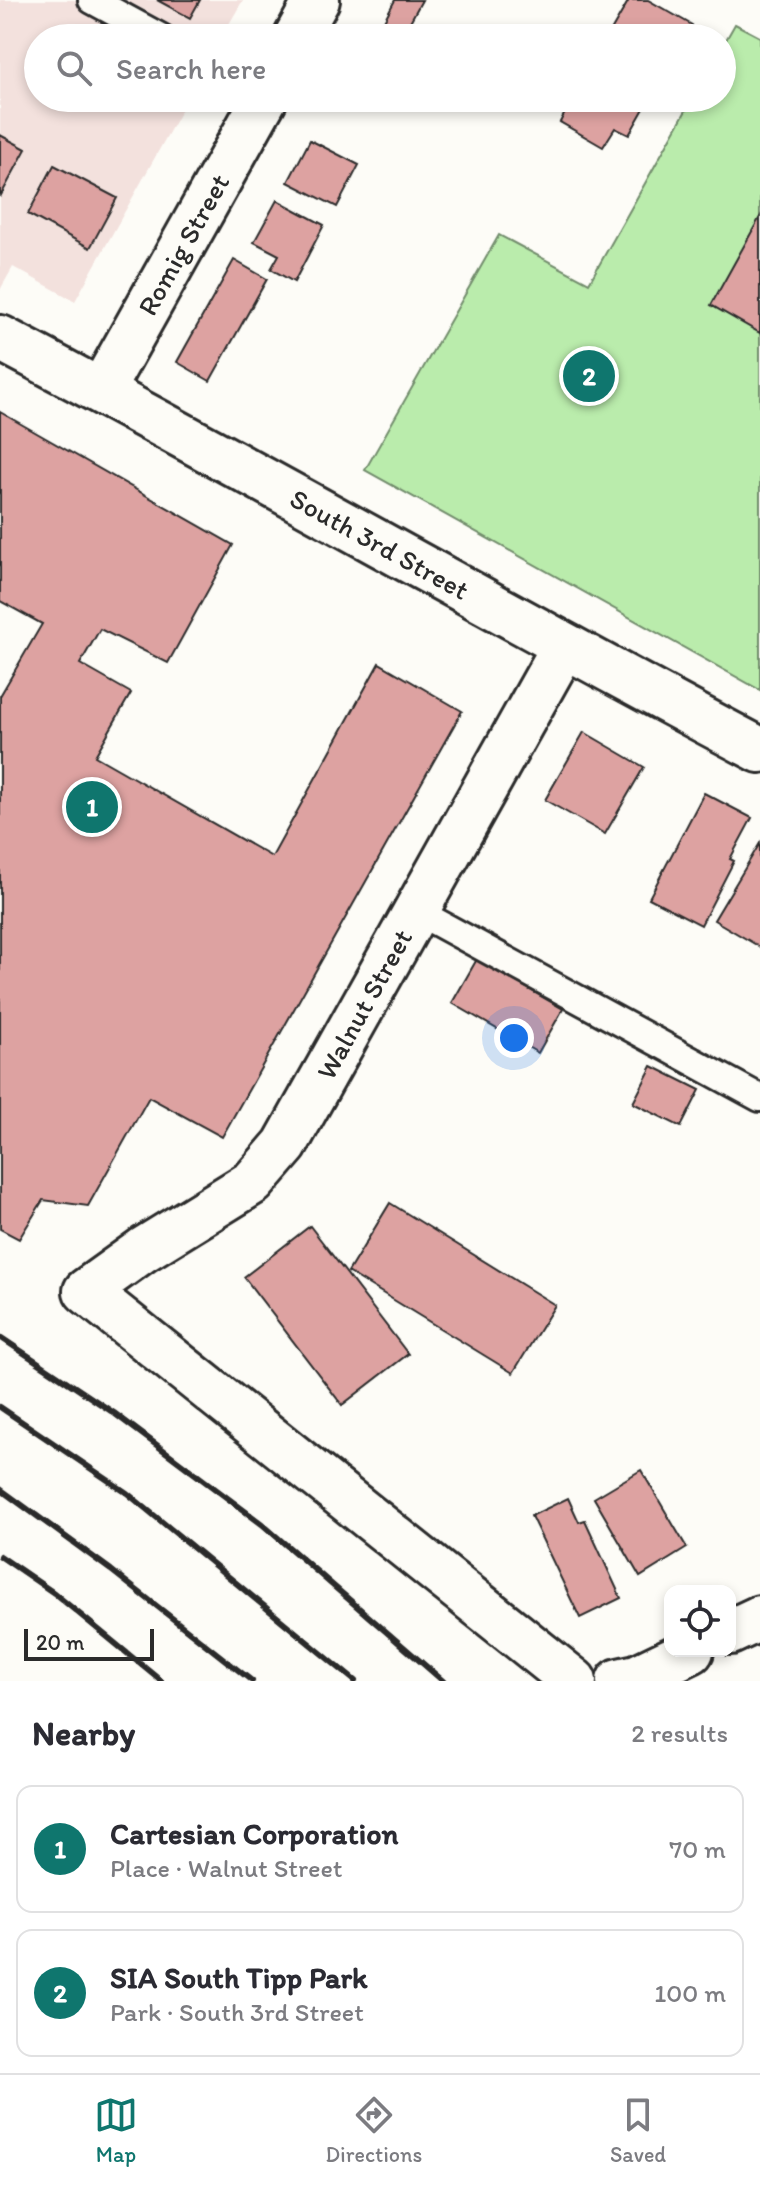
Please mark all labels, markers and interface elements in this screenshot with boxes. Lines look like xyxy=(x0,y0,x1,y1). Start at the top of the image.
search box xyxy=(24,24,736,112)
icon: search xyxy=(52,46,96,90)
text: Search here xyxy=(116,50,266,87)
street label: Romig Street xyxy=(130,168,236,321)
pin: 2 xyxy=(563,346,615,406)
street label: South 3rd Street xyxy=(284,481,475,607)
pin: 1 xyxy=(66,777,118,837)
street label: Walnut Street xyxy=(309,923,419,1085)
your location xyxy=(494,1018,534,1058)
map controls xyxy=(664,1585,736,1657)
button: locate xyxy=(664,1585,736,1657)
scale bar xyxy=(24,1625,154,1661)
text: 20 m xyxy=(36,1629,85,1656)
text: Nearby xyxy=(32,1713,135,1754)
text: 2 results xyxy=(631,1717,728,1749)
text: Cartesian Corporation xyxy=(110,1815,398,1852)
text: 1 xyxy=(54,1833,66,1865)
text: 70 m xyxy=(669,1833,726,1865)
text: Place · Walnut Street xyxy=(110,1852,343,1884)
text: SIA South Tipp Park xyxy=(110,1959,368,1996)
text: 2 xyxy=(53,1977,67,2009)
text: 100 m xyxy=(654,1977,726,2009)
text: Park · South 3rd Street xyxy=(110,1996,364,2028)
tab: Map xyxy=(94,2093,138,2168)
tab: Directions xyxy=(326,2093,422,2168)
tab: Saved xyxy=(610,2093,666,2168)

